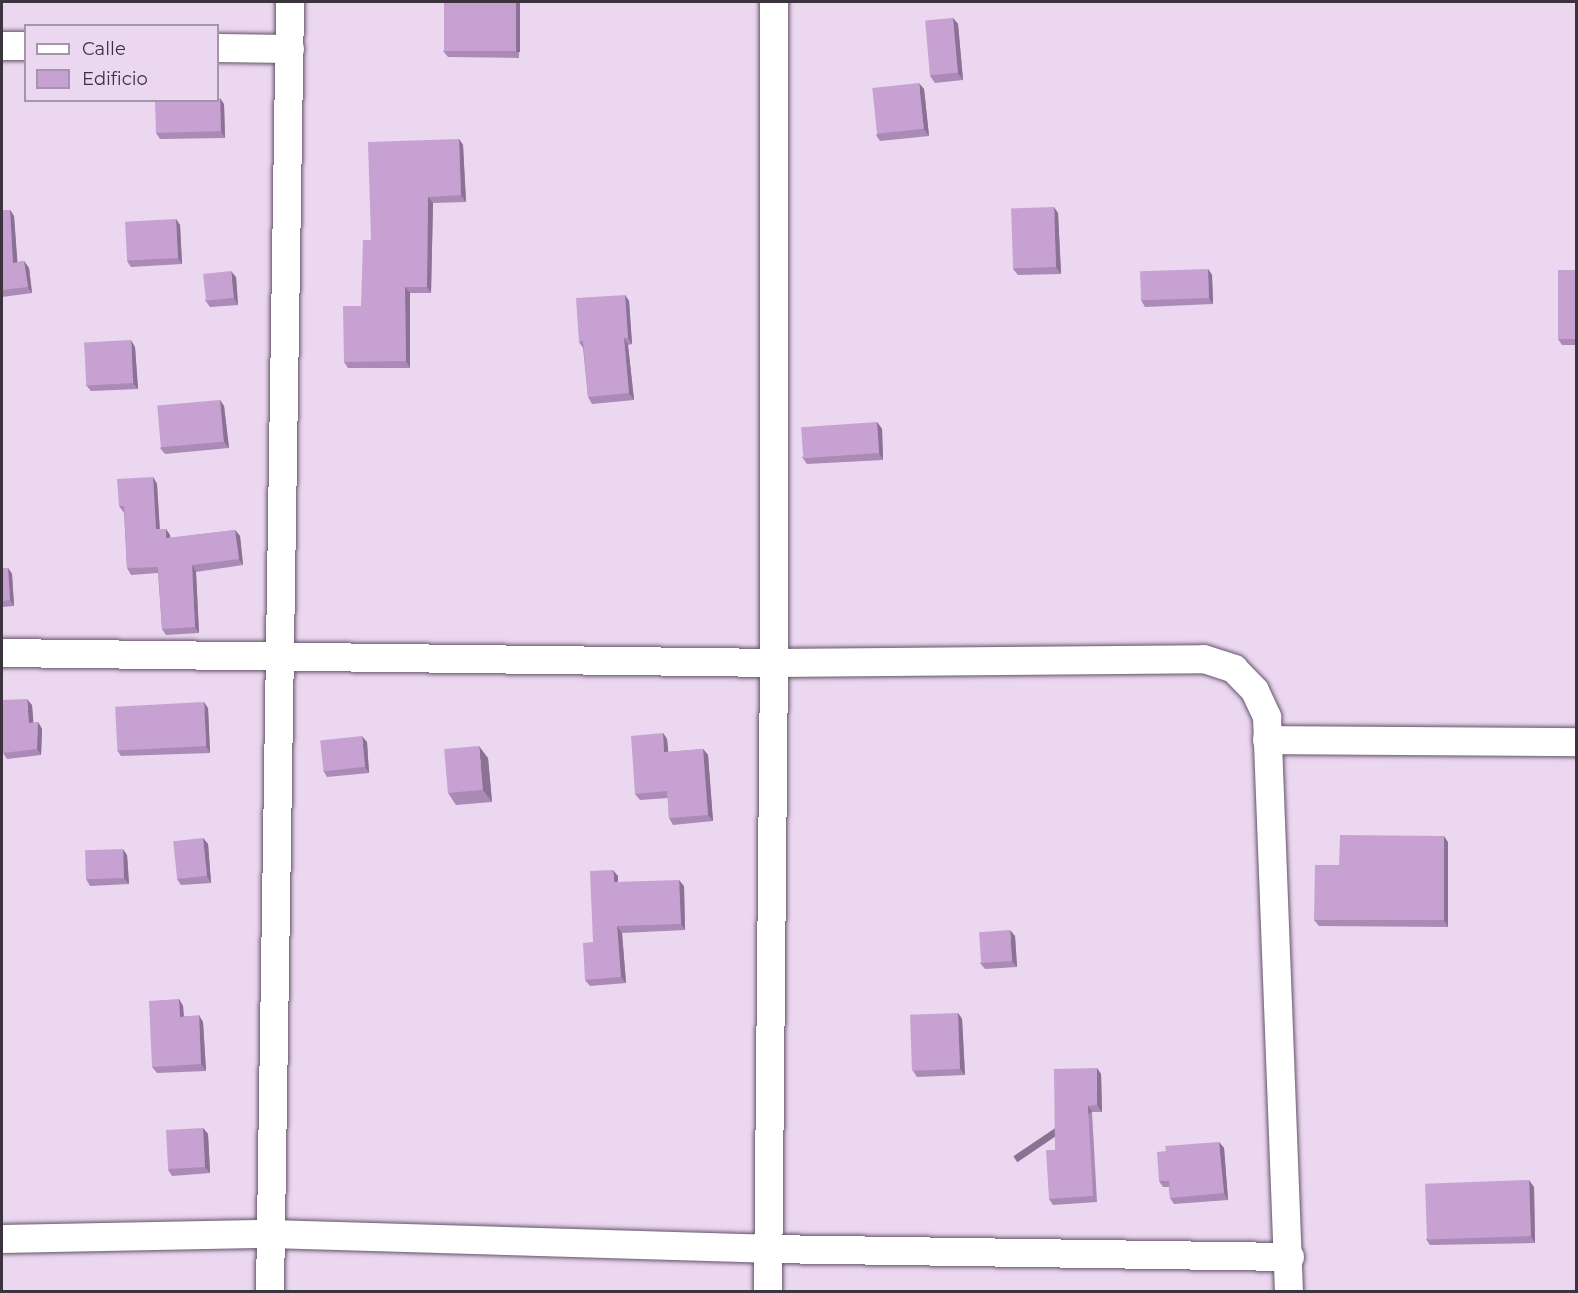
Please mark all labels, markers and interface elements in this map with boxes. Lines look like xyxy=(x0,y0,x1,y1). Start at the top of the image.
legend xyxy=(24,24,219,102)
text: Calle xyxy=(82,38,126,60)
text: Edificio xyxy=(82,68,148,90)

